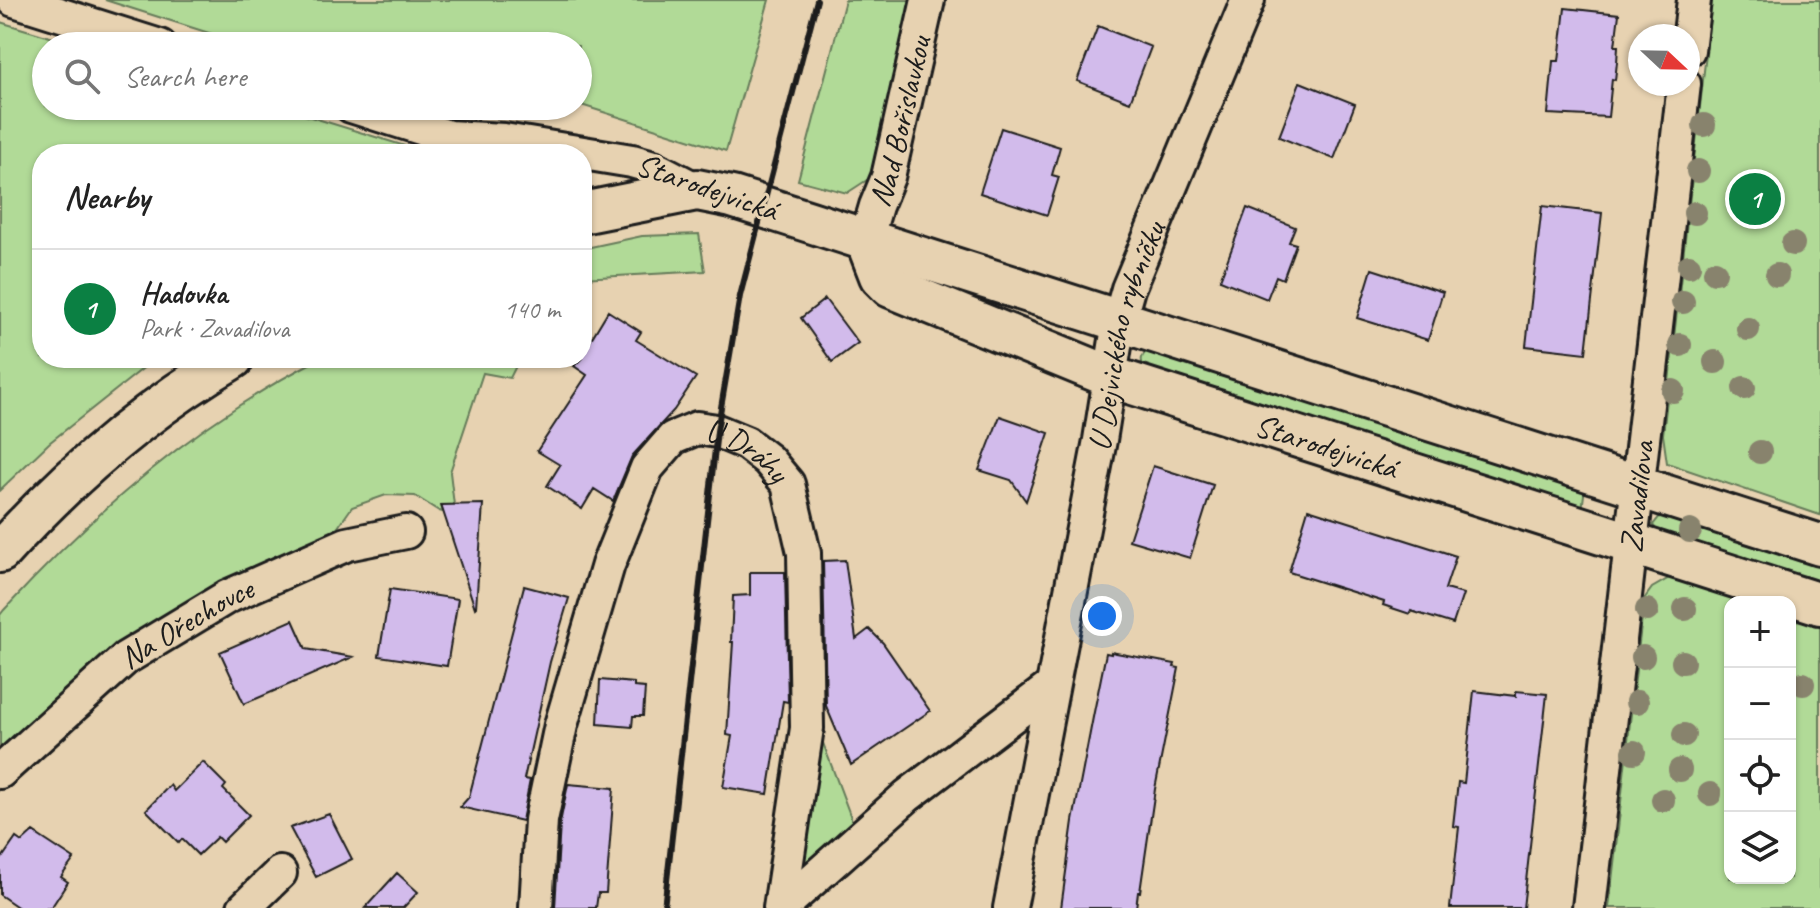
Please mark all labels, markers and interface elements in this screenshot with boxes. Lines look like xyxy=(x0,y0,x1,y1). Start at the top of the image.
north arrow xyxy=(1628,24,1700,96)
street label: Nad Bořislavkou xyxy=(858,30,940,212)
search box xyxy=(32,32,592,120)
icon: search xyxy=(60,54,104,98)
text: Search here xyxy=(124,57,246,95)
street label: Starodejvická xyxy=(631,144,786,231)
pin: 1 xyxy=(1729,169,1781,229)
text: Nearby xyxy=(64,175,150,218)
street label: U Dejvického rybníčku xyxy=(1078,213,1175,454)
text: Hadovka xyxy=(140,274,227,312)
text: 1 xyxy=(84,293,96,326)
text: 140 m xyxy=(504,293,560,326)
text: Park · Zavadilova xyxy=(140,312,289,345)
street label: Starodejvická xyxy=(1250,404,1406,489)
street label: U Dráhy xyxy=(703,409,800,492)
street label: Zavadilova xyxy=(1610,437,1663,555)
street label: Na Ořechovce xyxy=(112,567,262,678)
your location xyxy=(1082,596,1122,636)
map controls xyxy=(1724,596,1796,884)
button: + xyxy=(1724,596,1796,668)
button: − xyxy=(1724,668,1796,740)
button: locate xyxy=(1724,740,1796,812)
button: layers xyxy=(1724,812,1796,884)

